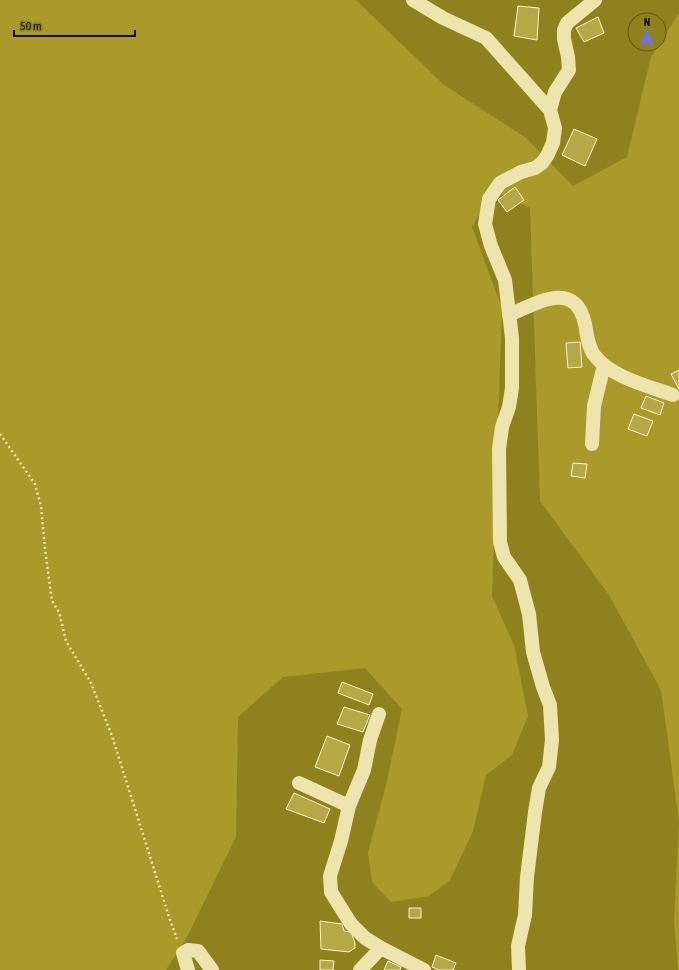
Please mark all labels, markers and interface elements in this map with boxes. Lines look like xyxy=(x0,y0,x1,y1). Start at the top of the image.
scale bar xyxy=(14,12,135,38)
north arrow xyxy=(627,12,667,52)
text: N xyxy=(644,16,650,28)
text: 50 m xyxy=(20,19,42,33)

